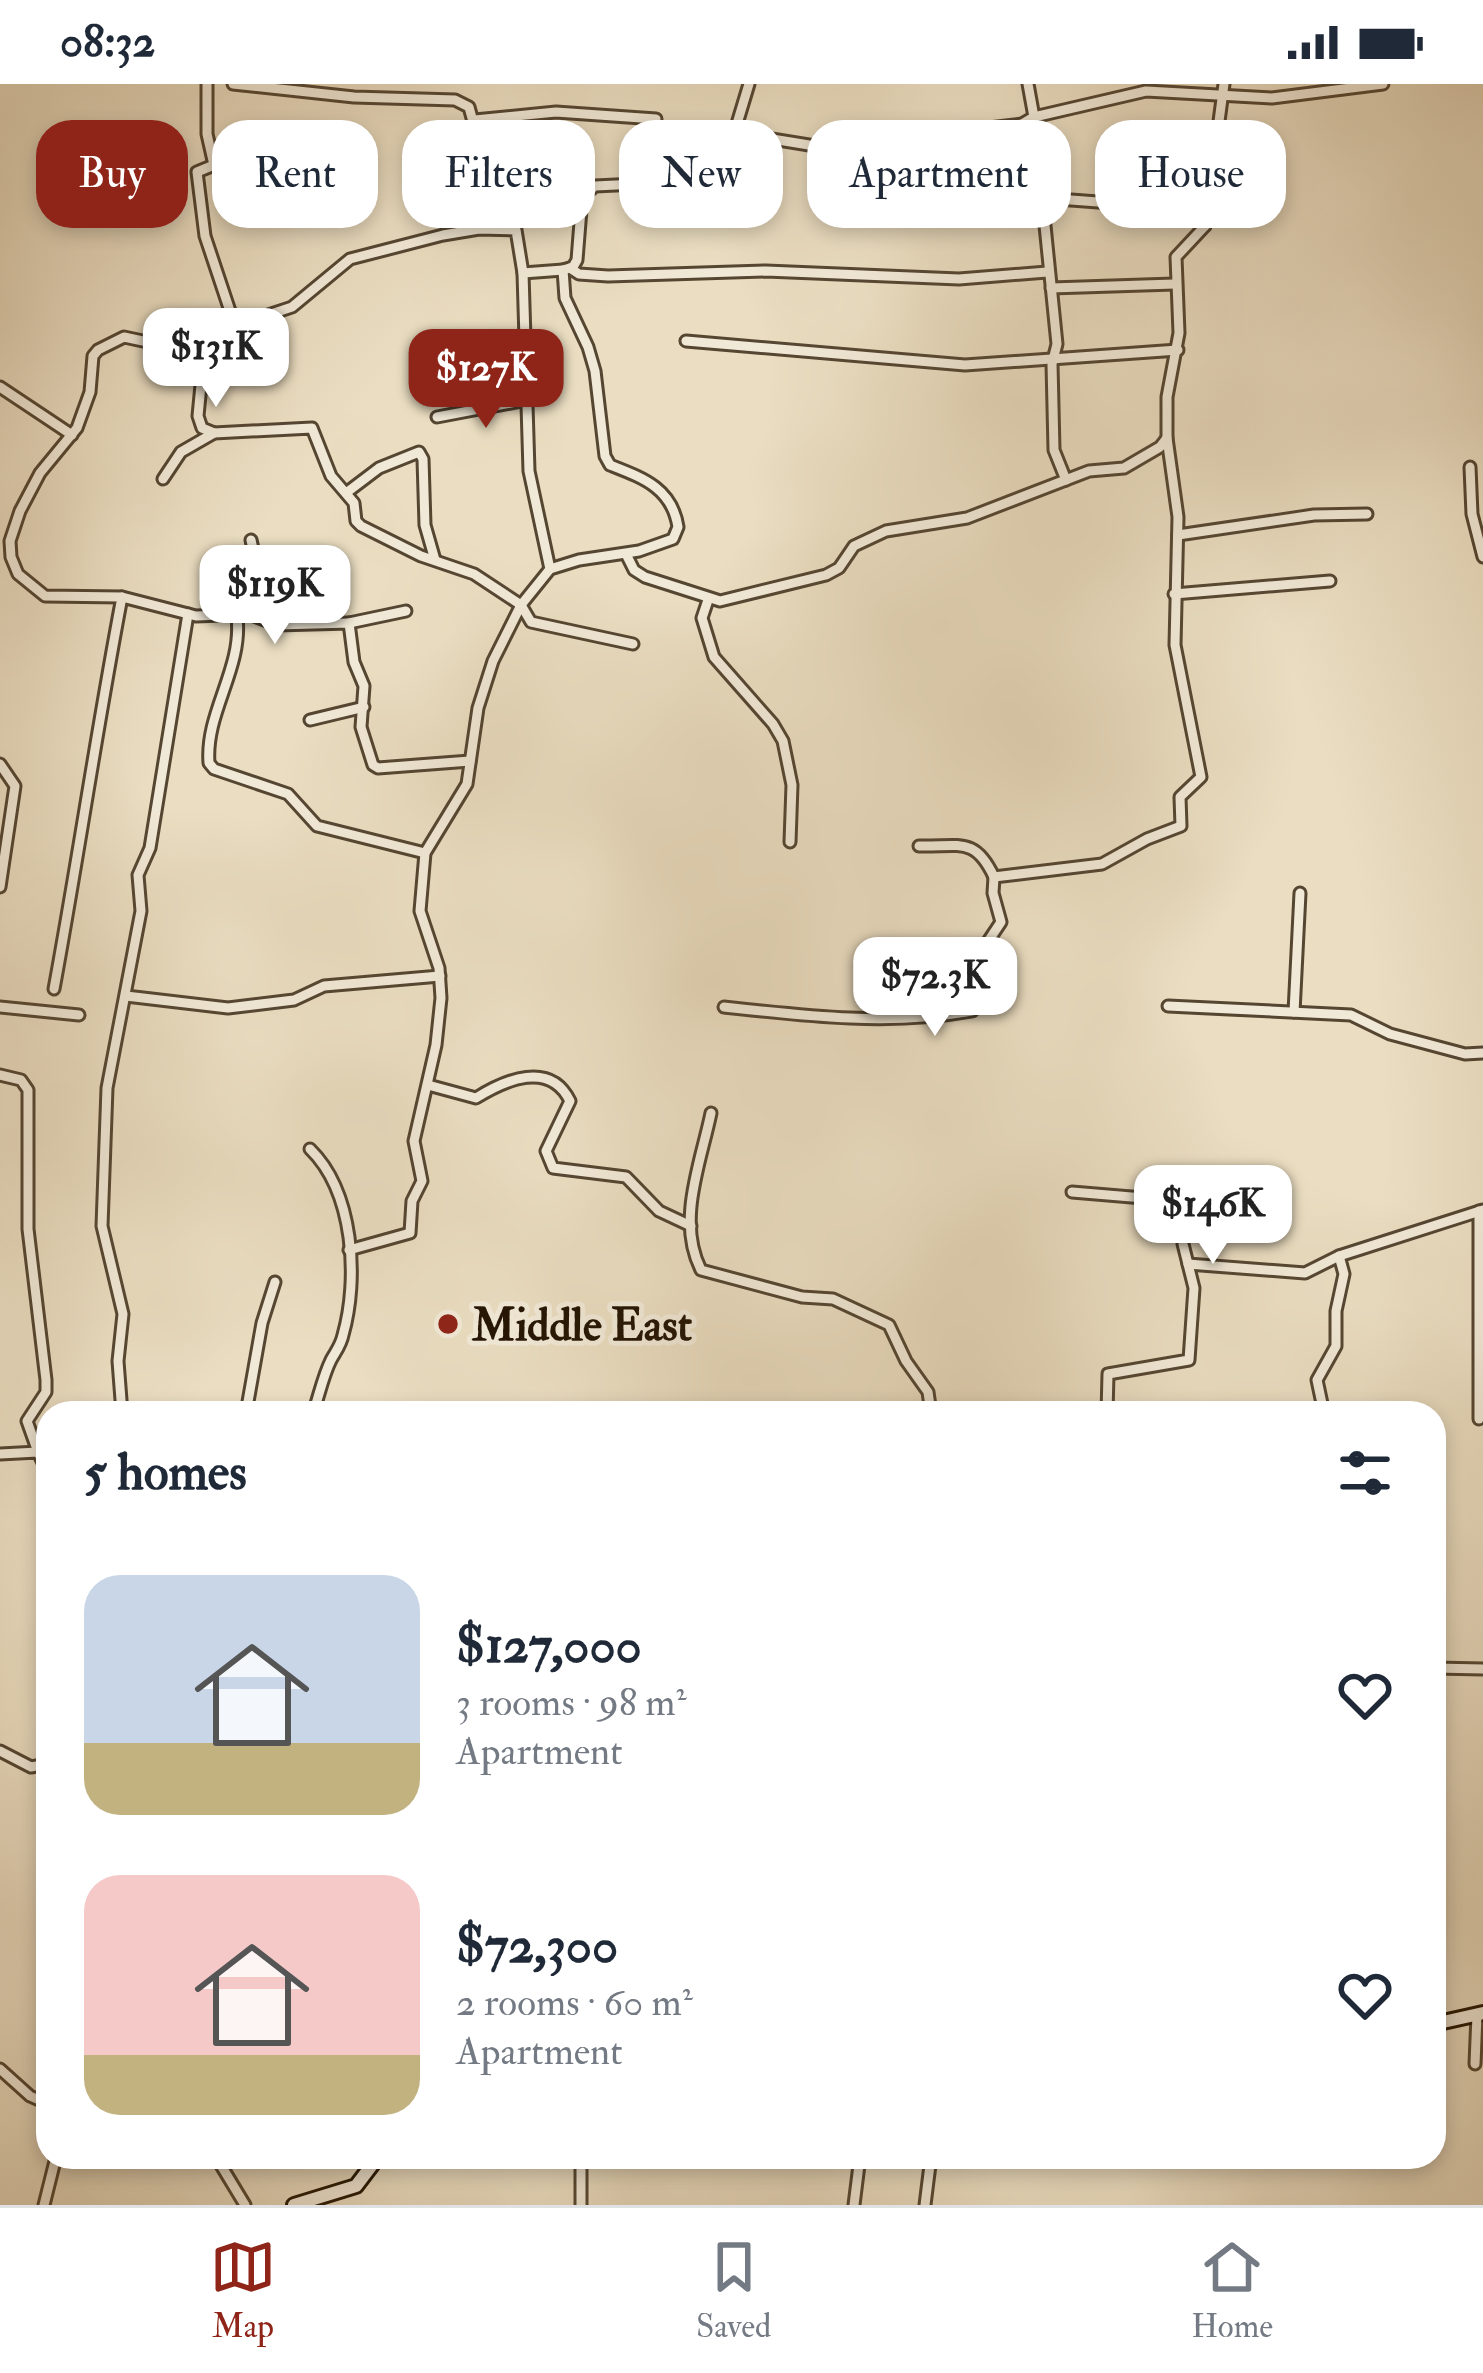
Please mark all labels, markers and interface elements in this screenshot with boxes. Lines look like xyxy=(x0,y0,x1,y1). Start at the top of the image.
text: 08:32 xyxy=(60,14,155,70)
chip: Buy xyxy=(36,120,188,228)
chip: Rent xyxy=(212,120,378,228)
chip: Filters xyxy=(402,120,595,228)
chip: New xyxy=(619,120,783,228)
chip: Apartment xyxy=(807,120,1071,228)
chip: House xyxy=(1095,120,1286,228)
pin: $131K xyxy=(132,308,300,410)
text: $131K xyxy=(170,322,262,371)
pin: $127K xyxy=(402,329,570,431)
text: $127K xyxy=(436,343,536,392)
pin: $119K xyxy=(191,545,359,647)
text: $119K xyxy=(226,559,324,608)
pin: $72.3K xyxy=(837,937,1033,1039)
text: $72.3K xyxy=(880,951,990,1000)
pin: $146K xyxy=(1129,1165,1297,1267)
text: $146K xyxy=(1161,1179,1265,1228)
place label: Middle East xyxy=(471,1298,693,1354)
marker: Middle East xyxy=(435,1311,461,1337)
icon: filters xyxy=(1332,1440,1398,1506)
text: 5 homes xyxy=(84,1441,247,1505)
text: $127,000 xyxy=(456,1614,642,1678)
icon: home xyxy=(180,1623,324,1767)
icon: heart xyxy=(1332,1662,1398,1728)
text: 3 rooms · 98 m² xyxy=(456,1678,687,1727)
text: Apartment xyxy=(456,1727,623,1776)
text: $72,300 xyxy=(456,1914,618,1978)
icon: home xyxy=(180,1923,324,2067)
icon: heart xyxy=(1332,1962,1398,2028)
text: 2 rooms · 60 m² xyxy=(456,1978,693,2027)
text: Apartment xyxy=(456,2027,623,2076)
tab: Map xyxy=(210,2234,276,2347)
tab: Saved xyxy=(696,2234,771,2347)
tab: Home xyxy=(1191,2234,1273,2347)

